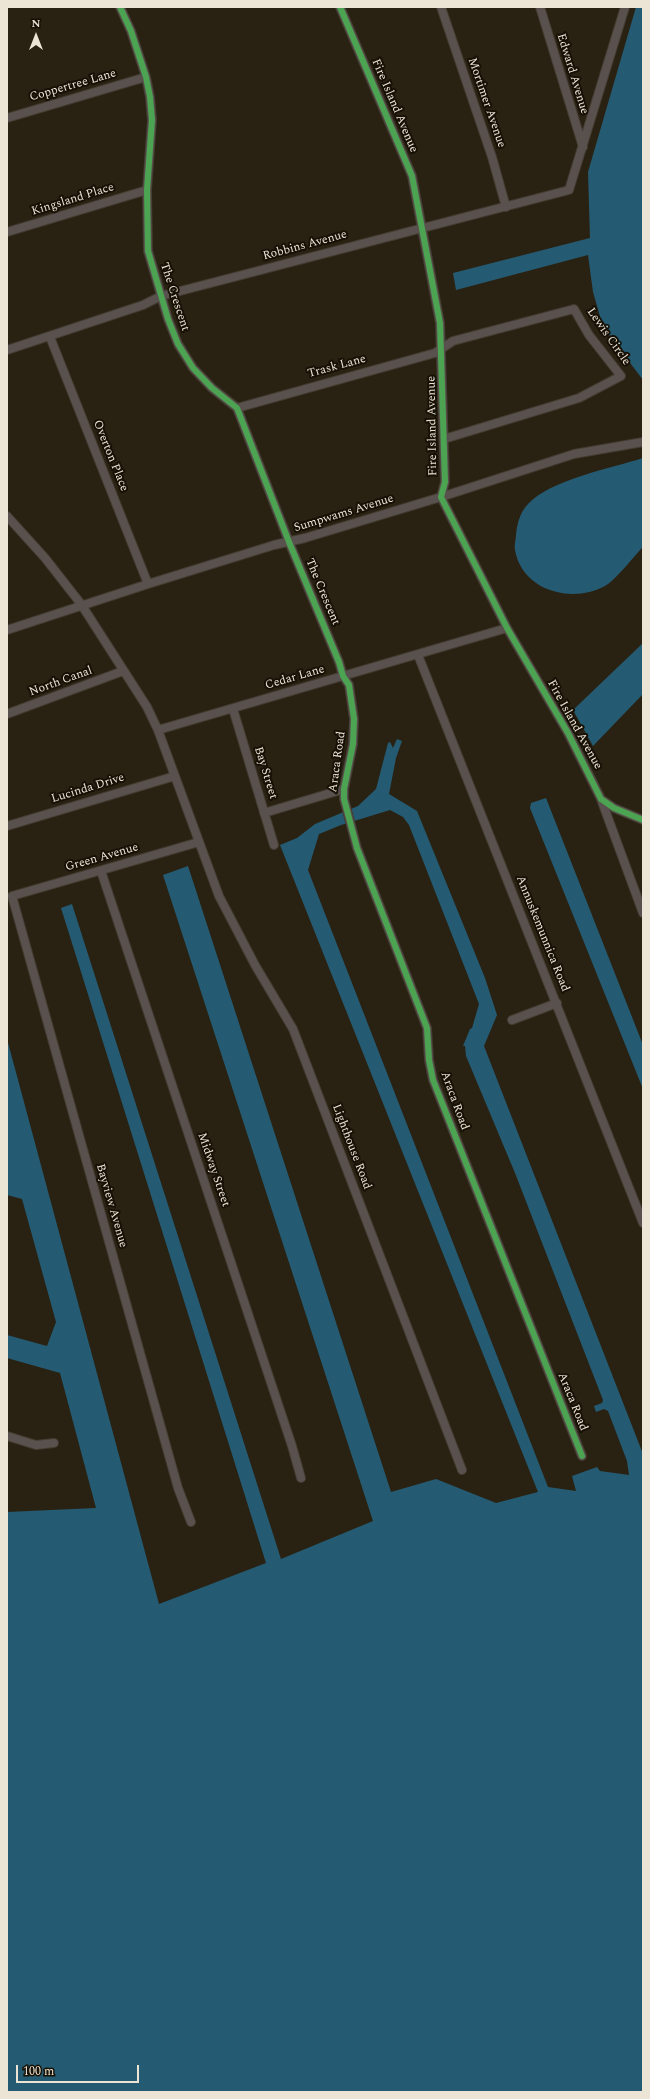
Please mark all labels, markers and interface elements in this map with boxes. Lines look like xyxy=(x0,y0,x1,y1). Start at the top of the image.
text: N xyxy=(32,15,40,32)
north arrow xyxy=(16,16,56,56)
street label: Edward Avenue xyxy=(553,32,591,116)
street label: Mortimer Avenue xyxy=(464,56,508,150)
street label: Fire Island Avenue xyxy=(368,57,420,155)
street label: Coppertree Lane xyxy=(28,67,118,105)
street label: Kingsland Place xyxy=(30,181,116,219)
street label: Robbins Avenue xyxy=(261,228,349,264)
street label: The Crescent xyxy=(156,261,192,333)
street label: Lewis Circle xyxy=(583,306,633,368)
street label: Trask Lane xyxy=(306,352,368,382)
street label: Fire Island Avenue xyxy=(425,376,441,476)
street label: Overton Place xyxy=(89,418,131,494)
street label: Sumpwams Avenue xyxy=(293,492,395,536)
street label: The Crescent xyxy=(301,556,343,628)
street label: Cedar Lane xyxy=(264,663,326,693)
street label: North Canal xyxy=(28,664,94,700)
street label: Fire Island Avenue xyxy=(543,678,605,772)
street label: Araca Road xyxy=(327,731,349,793)
street label: Bay Street xyxy=(250,745,280,801)
street label: Lucinda Drive xyxy=(50,771,126,807)
street label: Green Avenue xyxy=(64,841,140,875)
street label: Annuskemunnica Road xyxy=(512,874,572,994)
street label: Araca Road xyxy=(437,1070,471,1132)
street label: Lighthouse Road xyxy=(328,1102,374,1192)
street label: Midway Street xyxy=(194,1131,232,1209)
street label: Bayview Avenue xyxy=(92,1162,130,1250)
street label: Araca Road xyxy=(554,1371,590,1433)
scale bar xyxy=(18,2057,141,2083)
text: 100 m xyxy=(23,2062,54,2081)

